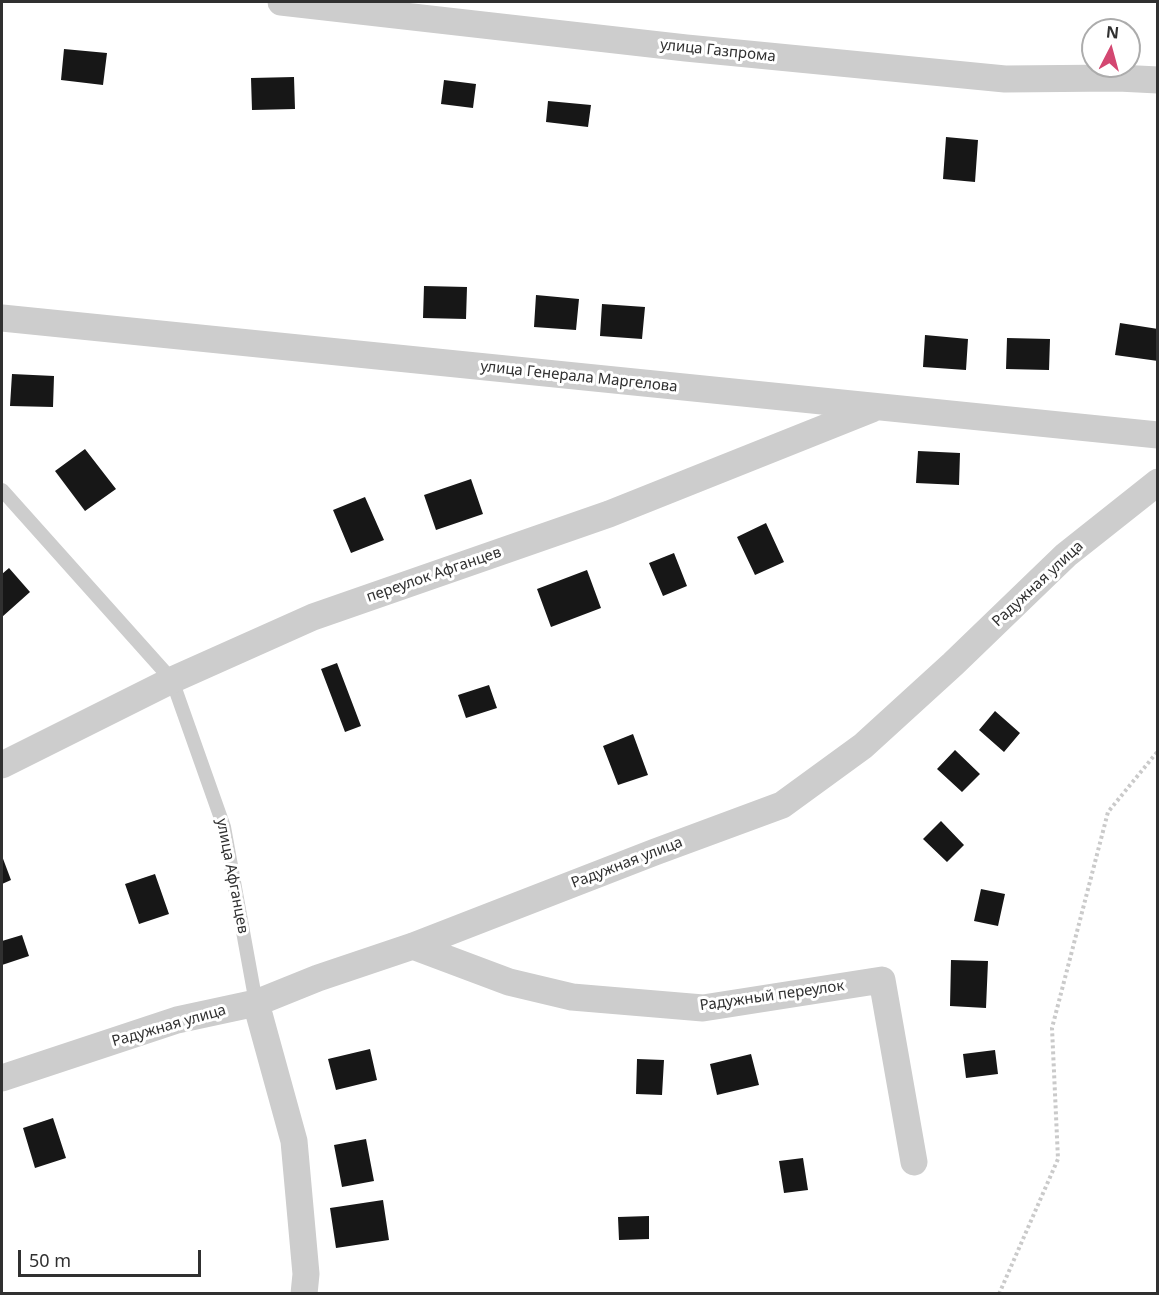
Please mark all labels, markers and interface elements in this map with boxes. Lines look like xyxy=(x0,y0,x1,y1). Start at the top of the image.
north arrow xyxy=(1081,18,1141,78)
text: N xyxy=(1105,20,1120,44)
street label: улица Газпрома xyxy=(659,36,777,66)
street label: улица Генерала Маргелова xyxy=(480,358,678,396)
street label: Радужная улица xyxy=(989,537,1087,631)
street label: переулок Афганцев xyxy=(364,543,504,607)
street label: улица Афганцев xyxy=(212,817,252,935)
street label: Радужная улица xyxy=(569,833,685,893)
street label: Радужный переулок xyxy=(699,977,845,1015)
street label: Радужная улица xyxy=(110,1001,228,1051)
scale bar xyxy=(21,1238,204,1276)
text: 50 m xyxy=(29,1248,71,1272)

